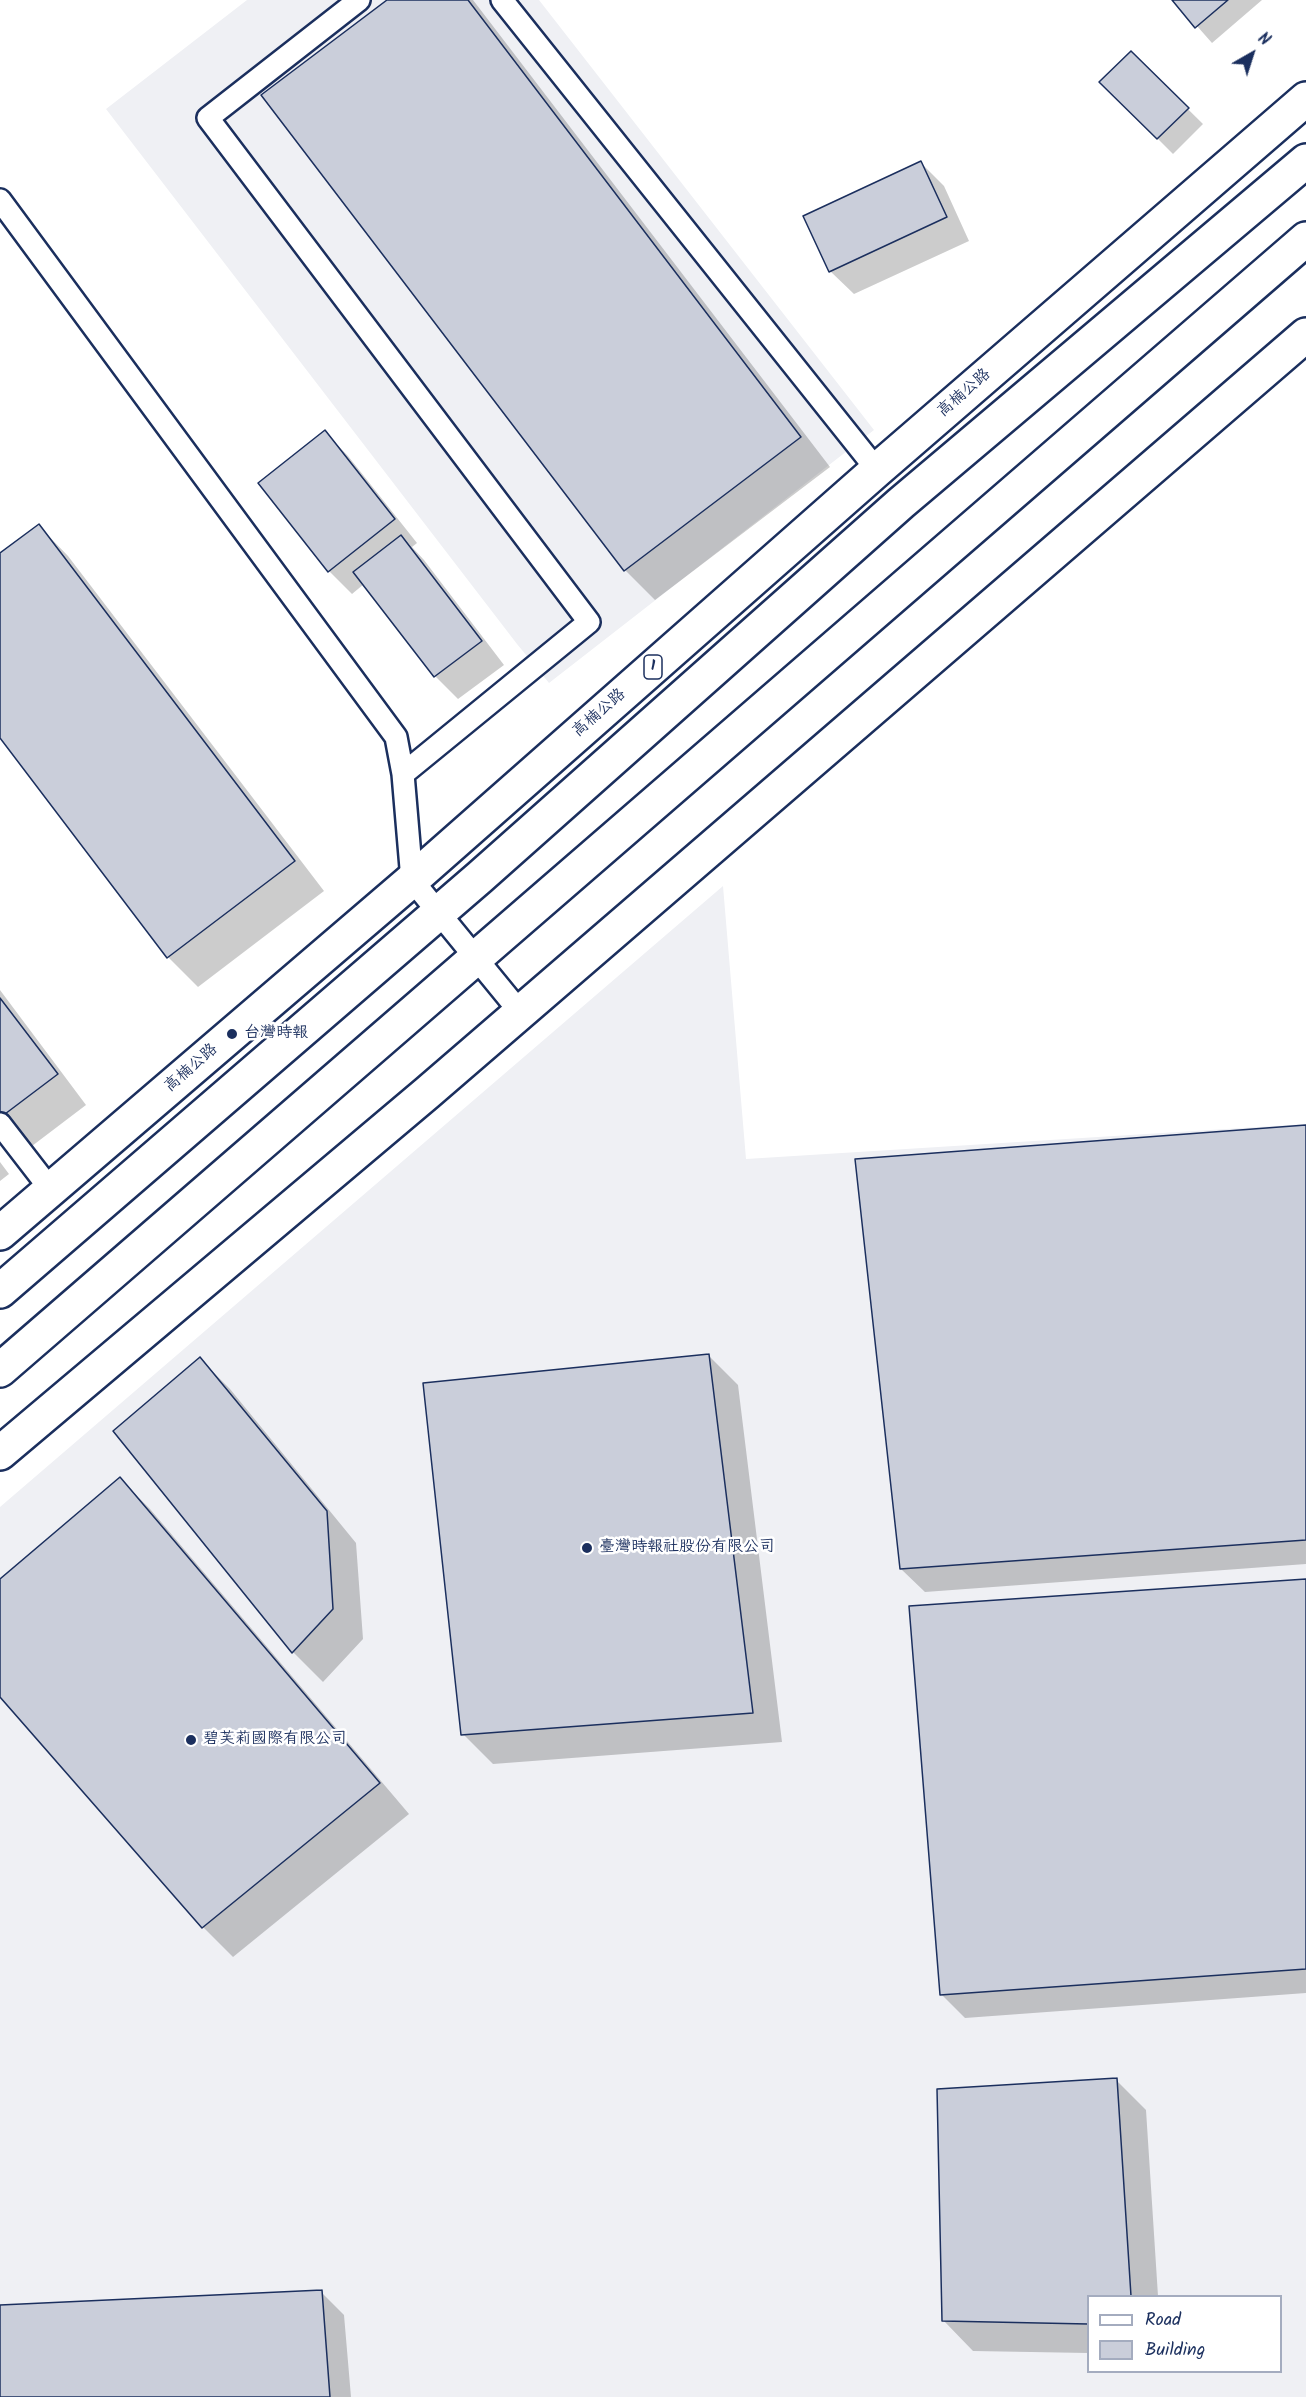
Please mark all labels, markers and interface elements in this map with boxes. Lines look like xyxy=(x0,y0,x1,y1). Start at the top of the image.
north arrow xyxy=(1222,24,1282,84)
text: N xyxy=(1252,27,1275,53)
street label: 高楠公路 xyxy=(935,366,995,422)
road number: 1 xyxy=(644,655,662,679)
street label: 高楠公路 xyxy=(570,686,630,742)
place label: 台灣時報 xyxy=(244,1024,308,1044)
marker: 台灣時報 xyxy=(225,1027,239,1041)
street label: 高楠公路 xyxy=(162,1041,222,1097)
place label: 臺灣時報社股份有限公司 xyxy=(599,1538,775,1558)
marker: 臺灣時報社股份有限公司 xyxy=(580,1541,594,1555)
place label: 碧芙莉國際有限公司 xyxy=(203,1730,347,1750)
marker: 碧芙莉國際有限公司 xyxy=(184,1733,198,1747)
legend xyxy=(1087,2295,1282,2373)
text: Road xyxy=(1145,2306,1181,2335)
text: Building xyxy=(1145,2336,1205,2365)

